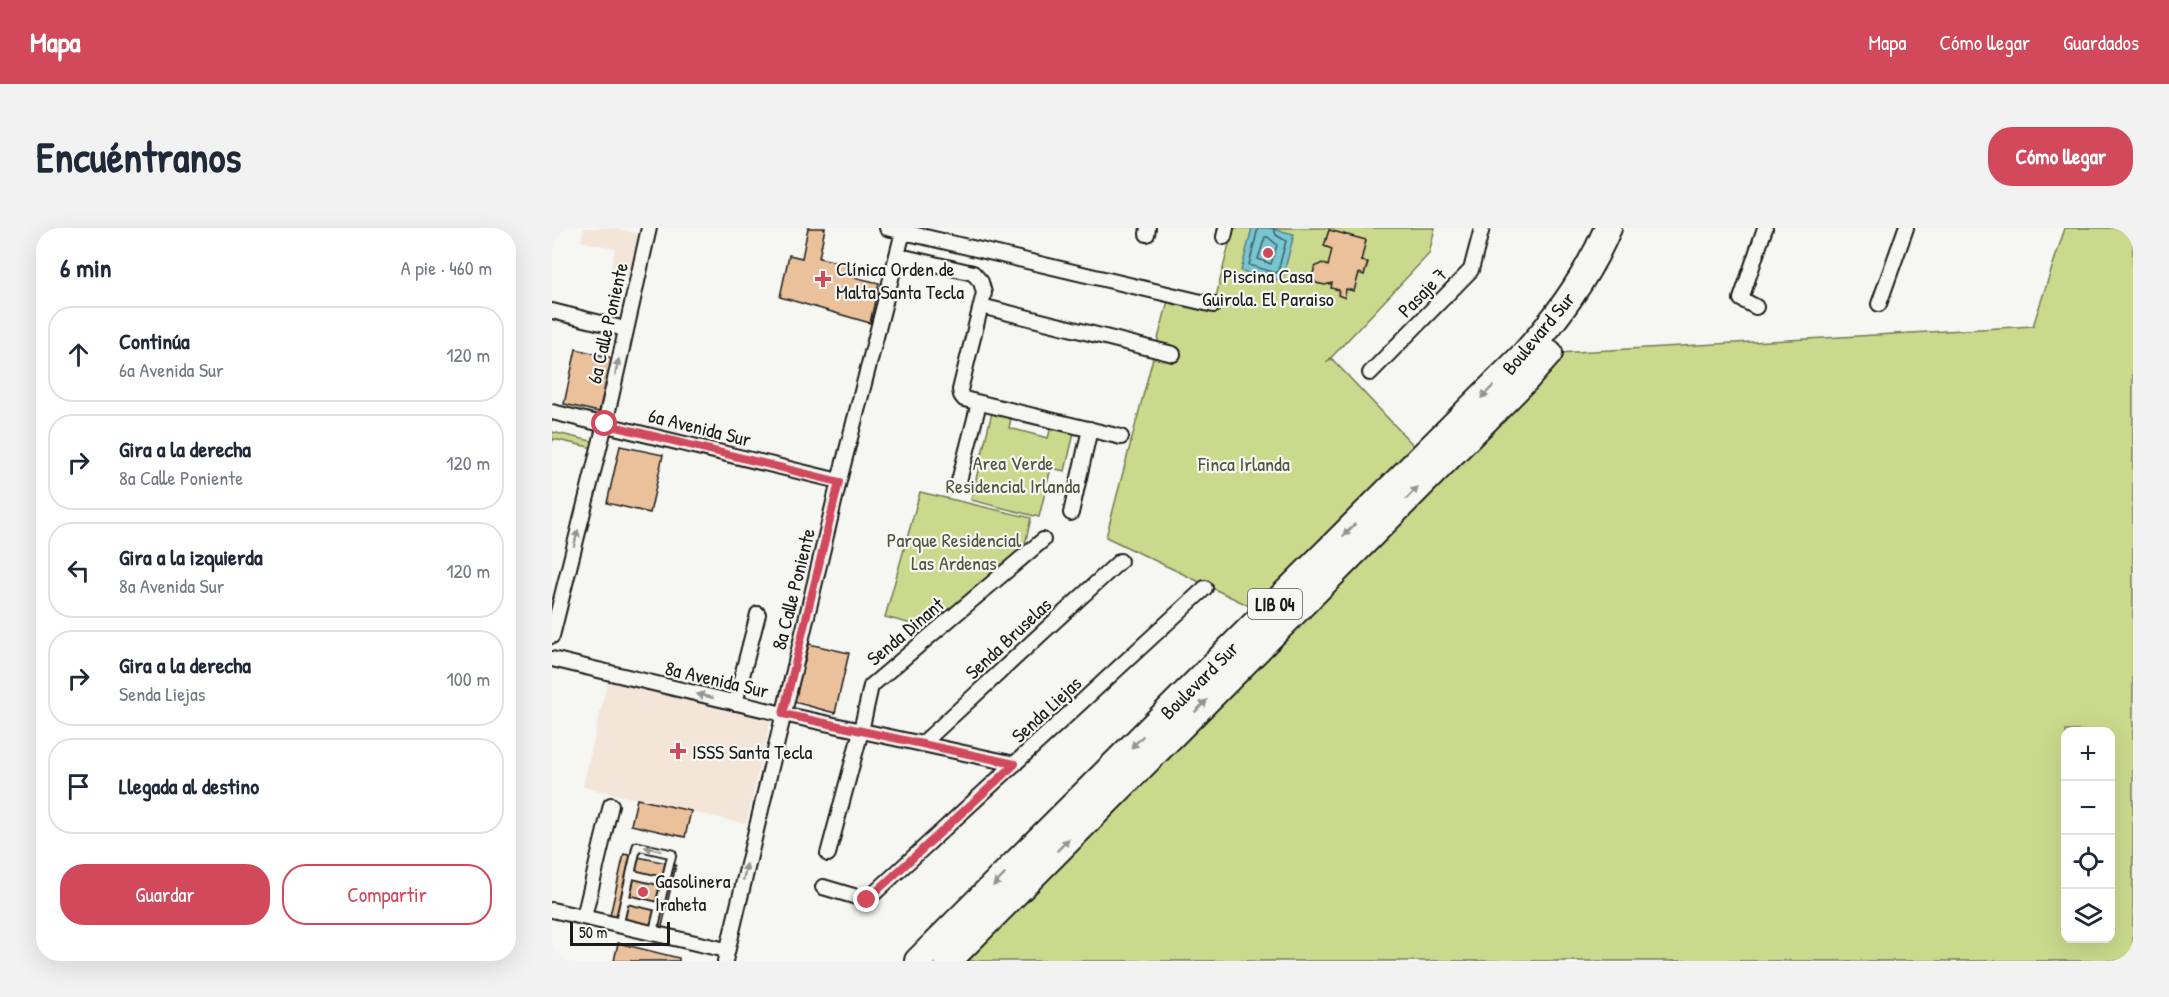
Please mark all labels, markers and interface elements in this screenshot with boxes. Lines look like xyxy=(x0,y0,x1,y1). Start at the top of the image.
text: Mapa xyxy=(30,23,81,61)
text: Mapa xyxy=(1868,28,1906,57)
text: Cómo llegar xyxy=(1939,28,2030,57)
text: Guardados xyxy=(2063,28,2139,57)
button: Cómo llegar xyxy=(1988,127,2133,186)
text: Encuéntranos xyxy=(36,128,242,185)
marker: Piscina Casa Guirola. El Paraiso xyxy=(1261,246,1275,260)
text: 6 min xyxy=(60,250,112,285)
text: A pie · 460 m xyxy=(401,254,492,281)
place label: Clínica Orden de Malta Santa Tecla xyxy=(836,255,964,305)
street label: 6a Calle Poniente xyxy=(580,260,634,386)
street label: Pasaje 7 xyxy=(1391,261,1453,323)
place label: Piscina Casa Guirola. El Paraiso xyxy=(1202,262,1334,312)
marker: Clínica Orden de Malta Santa Tecla xyxy=(814,270,832,288)
street label: Boulevard Sur xyxy=(1495,286,1581,380)
text: Continúa xyxy=(119,326,190,356)
icon: ahead xyxy=(62,338,95,371)
text: 120 m xyxy=(446,341,490,368)
text: 6a Avenida Sur xyxy=(119,356,224,383)
one-way arrow xyxy=(613,357,622,376)
one-way arrow xyxy=(1480,385,1494,399)
street label: 6a Avenida Sur xyxy=(646,401,754,453)
route start xyxy=(591,410,617,436)
text: Gira a la derecha xyxy=(119,434,251,464)
icon: right xyxy=(62,446,95,479)
text: 120 m xyxy=(446,449,490,476)
park label: Area Verde Residencial Irlanda xyxy=(946,449,1080,499)
park label: Finca Irlanda xyxy=(1197,450,1290,477)
text: 8a Calle Poniente xyxy=(119,464,243,491)
one-way arrow xyxy=(1404,487,1418,501)
one-way arrow xyxy=(1342,523,1356,538)
street label: 8a Calle Poniente xyxy=(765,525,821,652)
park label: Parque Residencial Las Ardenas xyxy=(887,526,1022,576)
one-way arrow xyxy=(572,529,582,547)
text: Gira a la izquierda xyxy=(119,542,263,572)
icon: left xyxy=(62,554,95,587)
text: 120 m xyxy=(446,557,490,584)
text: 8a Avenida Sur xyxy=(119,572,224,599)
road number: LIB 04 xyxy=(1248,589,1302,619)
street label: Senda Dinant xyxy=(861,590,950,671)
street label: Senda Bruselas xyxy=(959,591,1057,685)
street label: Boulevard Sur xyxy=(1154,635,1244,725)
text: Gira a la derecha xyxy=(119,650,251,680)
street label: 8a Avenida Sur xyxy=(663,654,772,704)
icon: right xyxy=(62,662,95,695)
text: 100 m xyxy=(447,665,490,692)
street label: Senda Liejas xyxy=(1005,669,1087,748)
text: Senda Liejas xyxy=(119,680,206,707)
one-way arrow xyxy=(696,690,714,700)
one-way arrow xyxy=(1193,700,1207,714)
map controls xyxy=(2061,727,2115,943)
button: + xyxy=(2061,727,2115,781)
one-way arrow xyxy=(1130,735,1144,749)
place label: ISSS Santa Tecla xyxy=(692,738,813,765)
marker: ISSS Santa Tecla xyxy=(669,742,687,760)
icon: arrive xyxy=(62,770,95,803)
text: Llegada al destino xyxy=(119,771,259,801)
button: − xyxy=(2061,781,2115,835)
button: locate xyxy=(2061,835,2115,889)
one-way arrow xyxy=(1056,838,1070,852)
one-way arrow xyxy=(644,844,662,854)
one-way arrow xyxy=(740,863,750,882)
button: Guardar xyxy=(60,864,270,925)
button: Compartir xyxy=(282,864,492,925)
place label: Gasolinera Iraheta xyxy=(655,867,731,917)
one-way arrow xyxy=(992,873,1006,888)
marker: Gasolinera Iraheta xyxy=(636,885,650,899)
route end xyxy=(853,886,879,912)
button: layers xyxy=(2061,889,2115,943)
scale bar xyxy=(570,919,670,946)
text: 50 m xyxy=(579,921,608,943)

